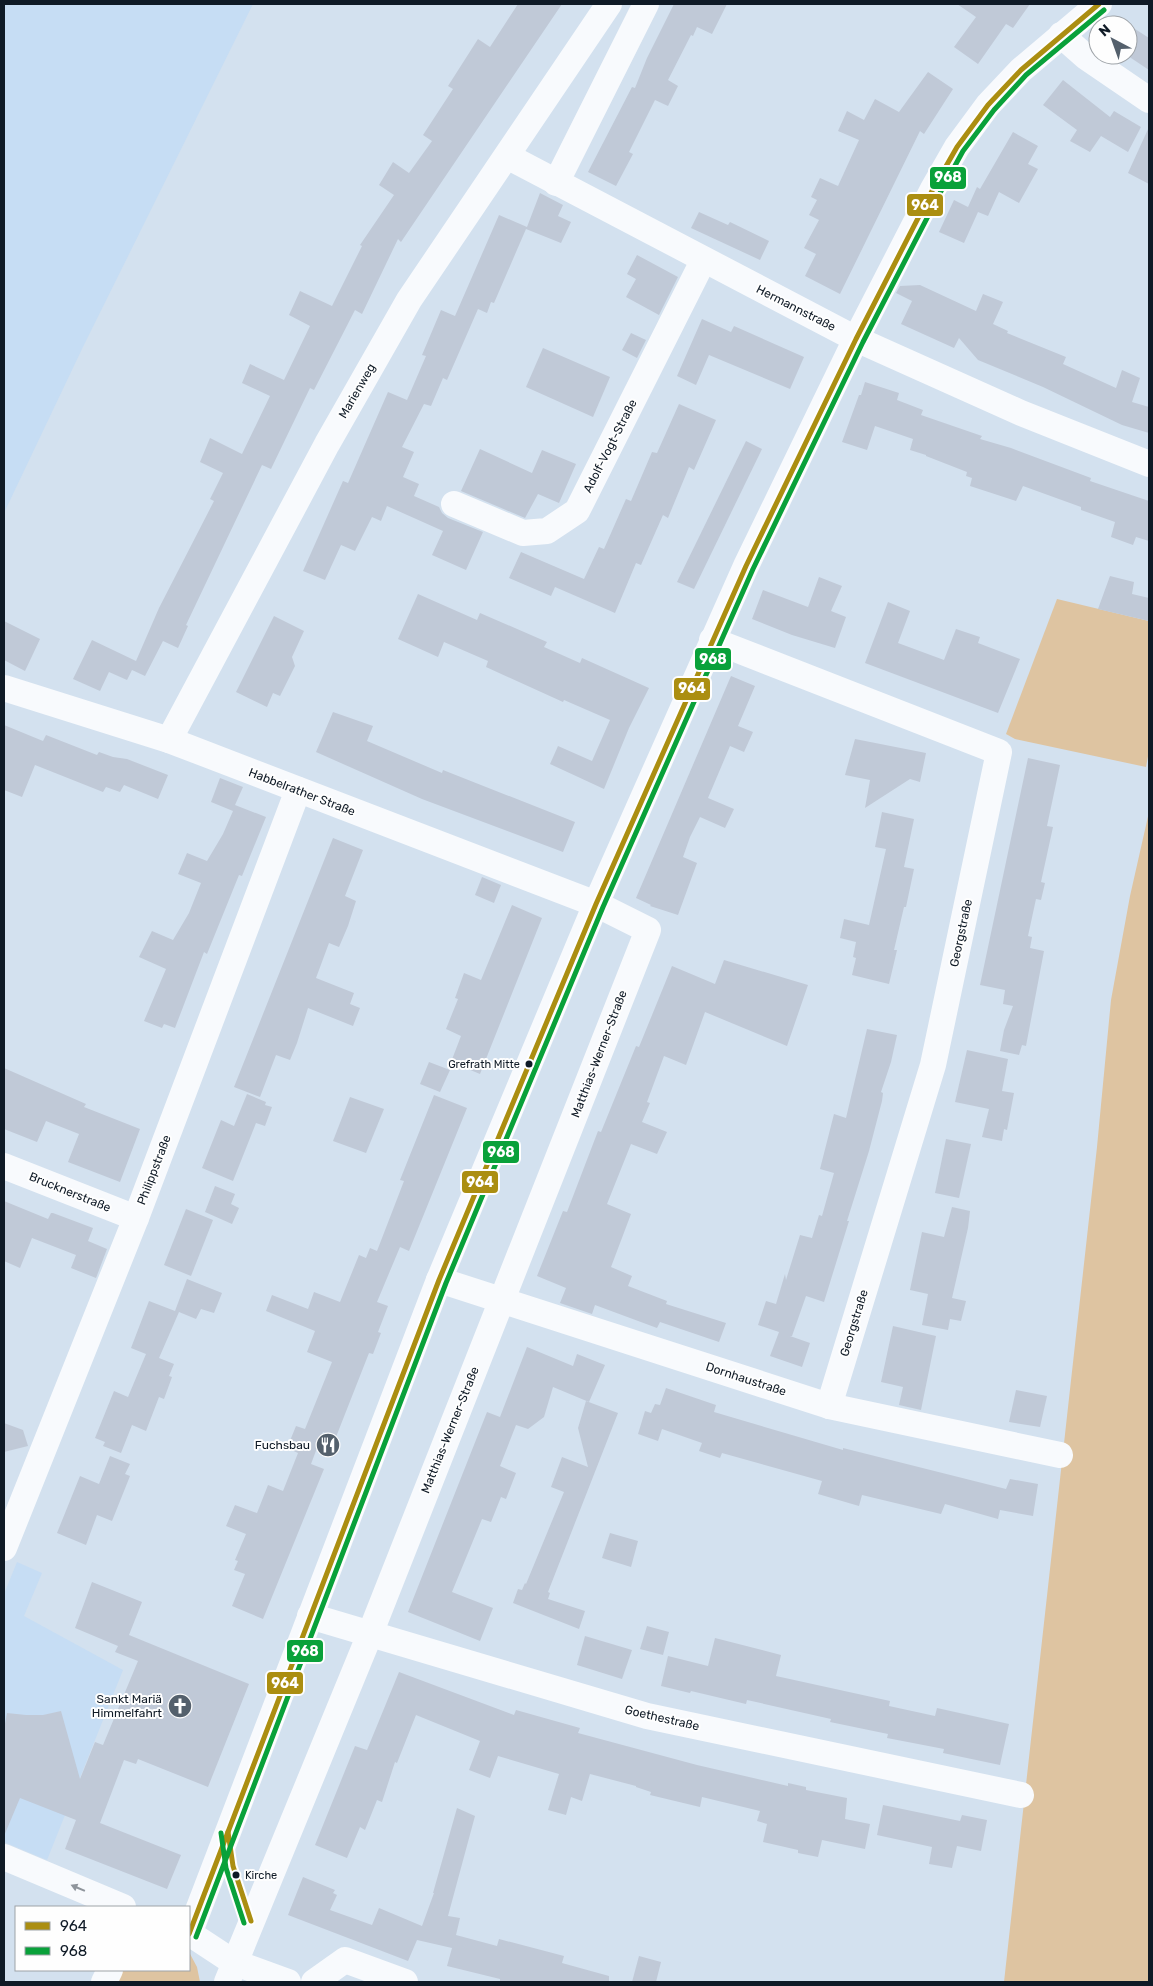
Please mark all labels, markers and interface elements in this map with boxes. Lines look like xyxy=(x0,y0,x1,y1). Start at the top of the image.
north arrow xyxy=(1088,15,1138,65)
text: N xyxy=(1095,21,1114,40)
line badge: 968 xyxy=(929,166,967,190)
text: 968 xyxy=(934,169,962,186)
line badge: 964 xyxy=(906,193,944,217)
text: 964 xyxy=(911,197,939,214)
street label: Hermannstraße xyxy=(754,282,838,334)
street label: Marienweg xyxy=(336,361,378,421)
street label: Adolf-Vogt-Straße xyxy=(580,397,640,495)
line badge: 968 xyxy=(694,647,732,671)
text: 968 xyxy=(699,651,727,668)
line badge: 964 xyxy=(673,677,711,701)
text: 964 xyxy=(678,680,706,697)
street label: Habbelrather Straße xyxy=(247,765,358,819)
street label: Georgstraße xyxy=(947,898,975,968)
street label: Matthias-Werner-Straße xyxy=(568,988,630,1120)
place label: Grefrath Mitte xyxy=(448,1058,520,1071)
marker: Grefrath Mitte xyxy=(524,1059,534,1069)
street label: Philippstraße xyxy=(134,1133,174,1207)
line badge: 968 xyxy=(482,1140,520,1164)
text: 968 xyxy=(487,1144,515,1161)
street label: Brucknerstraße xyxy=(27,1169,113,1215)
line badge: 964 xyxy=(461,1170,499,1194)
text: 964 xyxy=(466,1174,494,1191)
street label: Georgstraße xyxy=(837,1288,871,1358)
street label: Dornhaustraße xyxy=(704,1359,788,1399)
street label: Matthias-Werner-Straße xyxy=(418,1364,482,1495)
restaurant icon: Fuchsbau xyxy=(315,1432,341,1458)
place label: Fuchsbau xyxy=(255,1438,310,1452)
line badge: 968 xyxy=(286,1639,324,1663)
text: 968 xyxy=(291,1643,319,1660)
line badge: 964 xyxy=(266,1671,304,1695)
text: 964 xyxy=(271,1675,299,1692)
place label: Sankt Mariä Himmelfahrt xyxy=(92,1692,162,1720)
church icon: Sankt Mariä Himmelfahrt xyxy=(167,1693,193,1719)
street label: Goethestraße xyxy=(623,1703,701,1733)
place label: Kirche xyxy=(245,1869,277,1882)
marker: Kirche xyxy=(231,1870,241,1880)
one-way arrow xyxy=(71,1884,85,1892)
legend xyxy=(15,1906,190,1971)
text: 964 xyxy=(60,1917,87,1935)
text: 968 xyxy=(60,1942,87,1960)

